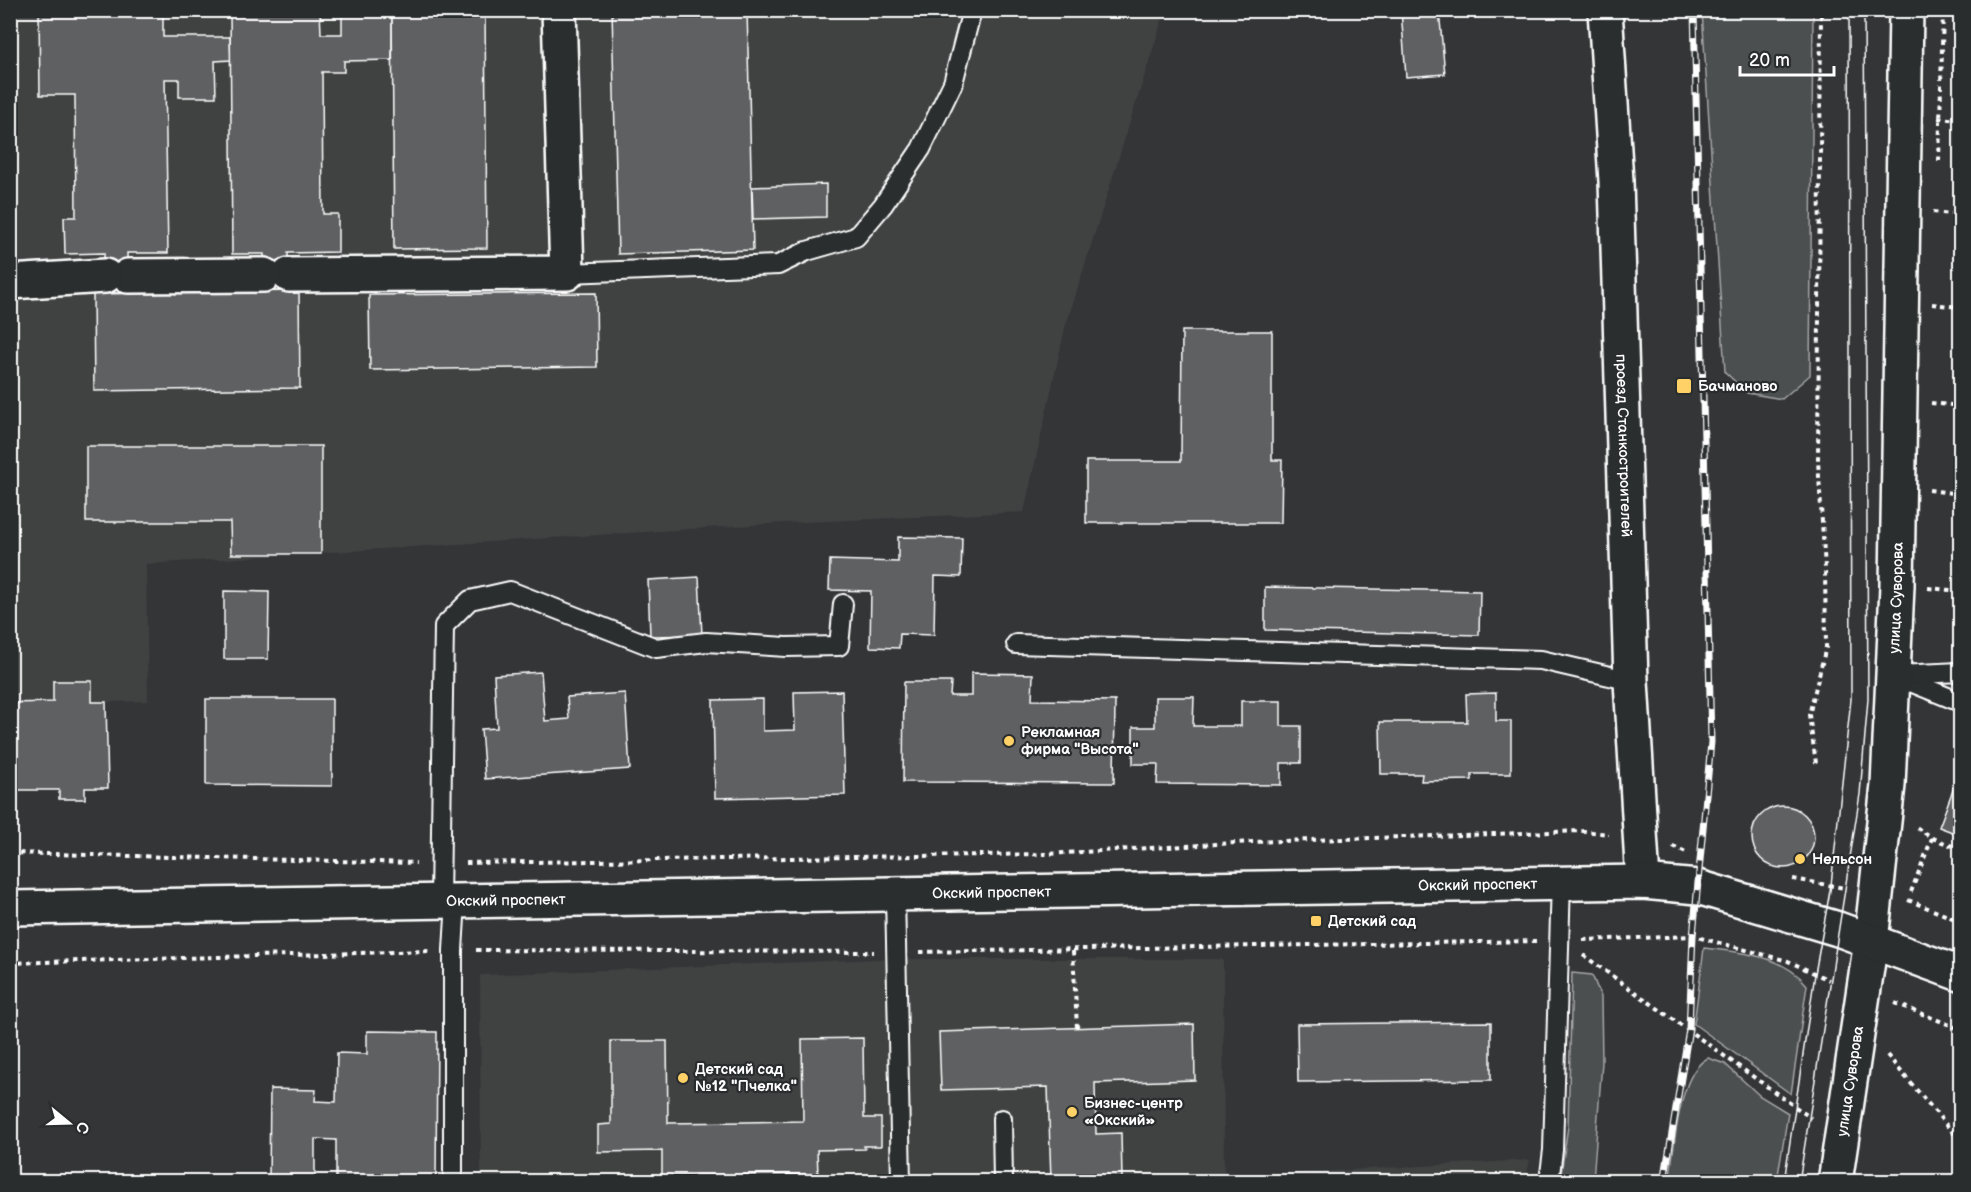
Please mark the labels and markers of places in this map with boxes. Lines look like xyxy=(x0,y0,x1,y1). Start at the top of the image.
marker: Бачманово xyxy=(1675,377,1693,395)
place label: Бачманово xyxy=(1698,377,1778,396)
place label: Рекламная фирма "Высота" xyxy=(1021,723,1139,759)
marker: Рекламная фирма "Высота" xyxy=(1002,734,1016,748)
place label: Нельсон xyxy=(1812,850,1872,869)
marker: Нельсон xyxy=(1793,852,1807,866)
place label: Детский сад xyxy=(1328,912,1416,931)
marker: Детский сад xyxy=(1309,914,1323,928)
place label: Детский сад №12 "Пчелка" xyxy=(695,1060,797,1096)
marker: Детский сад №12 "Пчелка" xyxy=(676,1071,690,1085)
place label: Бизнес-центр «Окский» xyxy=(1084,1094,1183,1130)
marker: Бизнес-центр «Окский» xyxy=(1065,1105,1079,1119)

